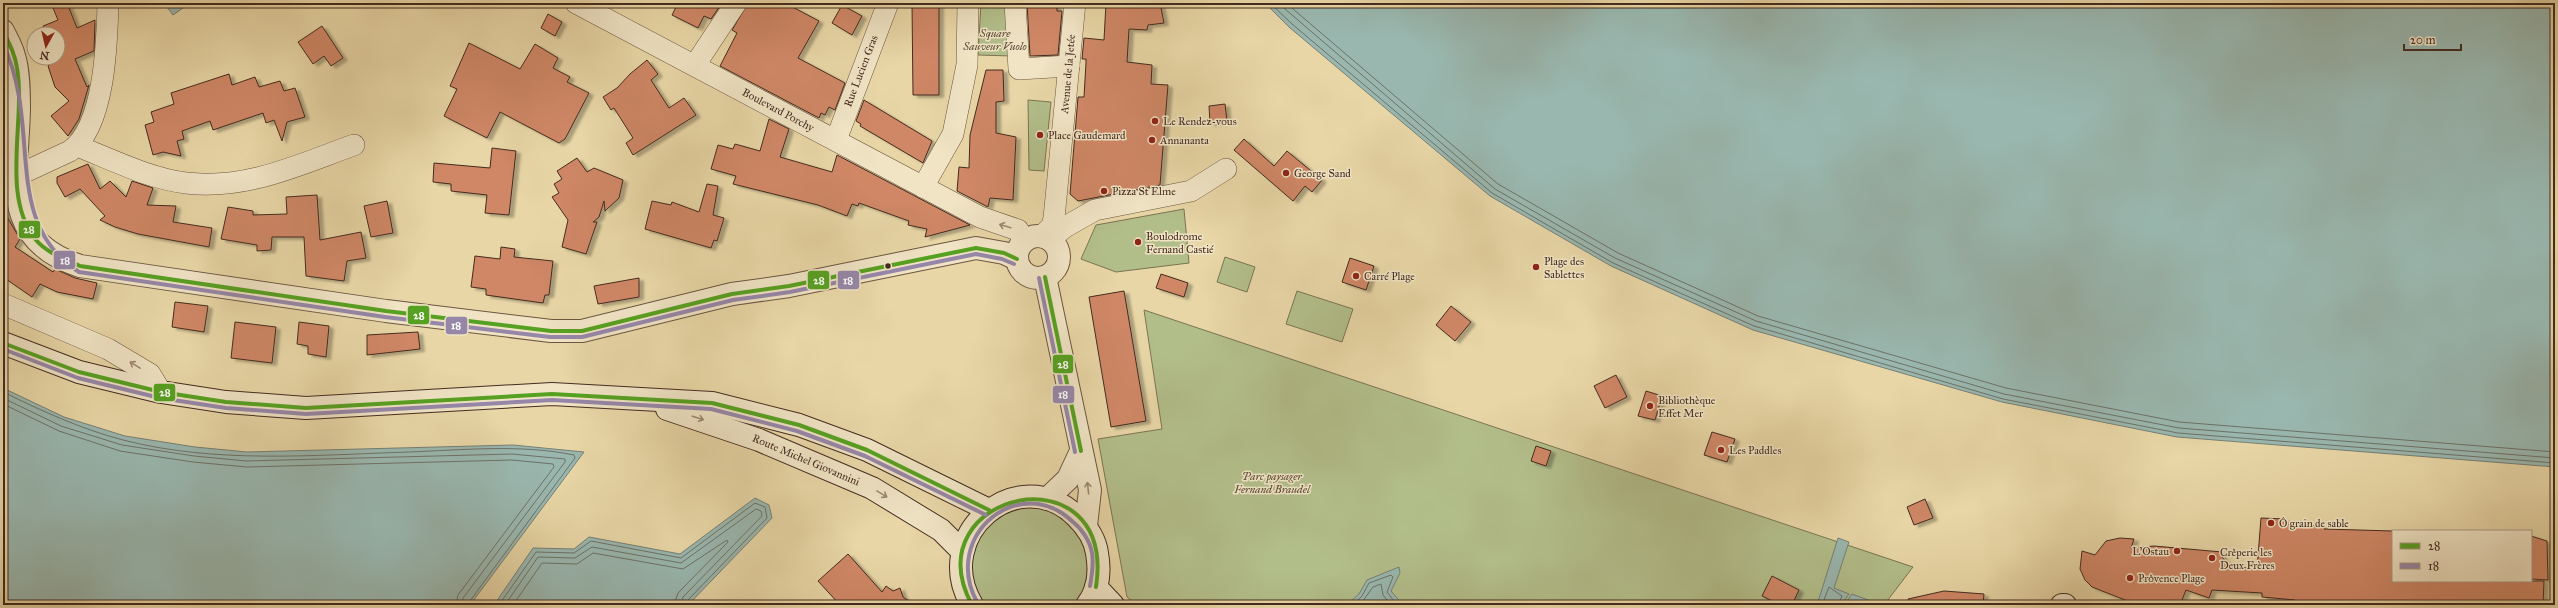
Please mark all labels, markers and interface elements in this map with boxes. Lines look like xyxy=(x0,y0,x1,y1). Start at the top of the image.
north arrow xyxy=(26,26,66,66)
scale bar xyxy=(2404,26,2461,52)
park label: Square Sauveur Vuolo xyxy=(962,27,1027,53)
street label: Rue Lucien Gras xyxy=(841,33,881,109)
street label: Avenue de la Jetée xyxy=(1058,33,1079,115)
text: 20 m xyxy=(2410,33,2436,47)
text: N xyxy=(38,48,50,62)
street label: Boulevard Porchy xyxy=(740,86,817,135)
place label: Le Rendez-vous xyxy=(1163,115,1237,128)
marker: Le Rendez-vous xyxy=(1150,116,1160,126)
place label: Place Gaudemard xyxy=(1048,129,1126,142)
marker: Place Gaudemard xyxy=(1035,130,1045,140)
place label: Annananta xyxy=(1159,134,1209,147)
marker: Annananta xyxy=(1147,135,1157,145)
place label: George Sand xyxy=(1294,167,1351,180)
marker: George Sand xyxy=(1281,168,1291,178)
place label: Pizza St Elme xyxy=(1112,185,1176,198)
marker: Pizza St Elme xyxy=(1099,186,1109,196)
line badge: 28 xyxy=(18,220,41,239)
one-way arrow xyxy=(999,222,1011,230)
text: 28 xyxy=(23,223,35,236)
place label: Boulodrome Fernand Castié xyxy=(1146,230,1214,256)
marker: Boulodrome Fernand Castié xyxy=(1133,237,1143,247)
line badge: 18 xyxy=(53,250,76,270)
text: 18 xyxy=(60,254,70,267)
place label: Plage des Sablettes xyxy=(1544,255,1584,281)
unlabelled marker xyxy=(883,261,893,271)
marker: Plage des Sablettes xyxy=(1531,262,1541,272)
line badge: 28 xyxy=(807,270,830,290)
line badge: 18 xyxy=(837,270,860,290)
place label: Carré Plage xyxy=(1364,270,1415,283)
marker: Carré Plage xyxy=(1351,271,1361,281)
text: 28 xyxy=(813,274,825,287)
text: 18 xyxy=(843,274,853,287)
line badge: 28 xyxy=(407,305,430,325)
text: 28 xyxy=(413,309,425,322)
line badge: 18 xyxy=(445,316,468,335)
text: 18 xyxy=(451,319,461,332)
line badge: 28 xyxy=(1052,354,1074,374)
text: 28 xyxy=(1057,358,1069,371)
one-way arrow xyxy=(130,361,141,369)
line badge: 28 xyxy=(153,383,176,402)
line badge: 18 xyxy=(1052,385,1075,404)
text: 28 xyxy=(159,386,171,399)
text: 18 xyxy=(1058,388,1068,401)
place label: Bibliothèque Effet Mer xyxy=(1658,394,1716,420)
marker: Bibliothèque Effet Mer xyxy=(1645,401,1655,411)
one-way arrow xyxy=(691,415,704,422)
street label: Route Michel Giovannini xyxy=(750,431,862,489)
place label: Les Paddles xyxy=(1729,444,1781,457)
marker: Les Paddles xyxy=(1716,445,1726,455)
park label: Parc paysager Fernand Braudel xyxy=(1233,470,1311,496)
one-way arrow xyxy=(1085,482,1092,495)
one-way arrow xyxy=(876,490,887,498)
place label: Ô grain de sable xyxy=(2279,517,2349,530)
marker: Ô grain de sable xyxy=(2266,518,2276,528)
legend xyxy=(2392,530,2532,582)
text: 28 xyxy=(2428,539,2440,553)
place label: L'Ostau xyxy=(2132,545,2169,558)
marker: L'Ostau xyxy=(2172,546,2182,556)
place label: Crêperie les Deux Frères xyxy=(2220,546,2275,572)
marker: Crêperie les Deux Frères xyxy=(2207,553,2217,563)
text: 18 xyxy=(2428,559,2439,573)
place label: Prôvence Plage xyxy=(2138,572,2205,585)
marker: Prôvence Plage xyxy=(2125,573,2135,583)

